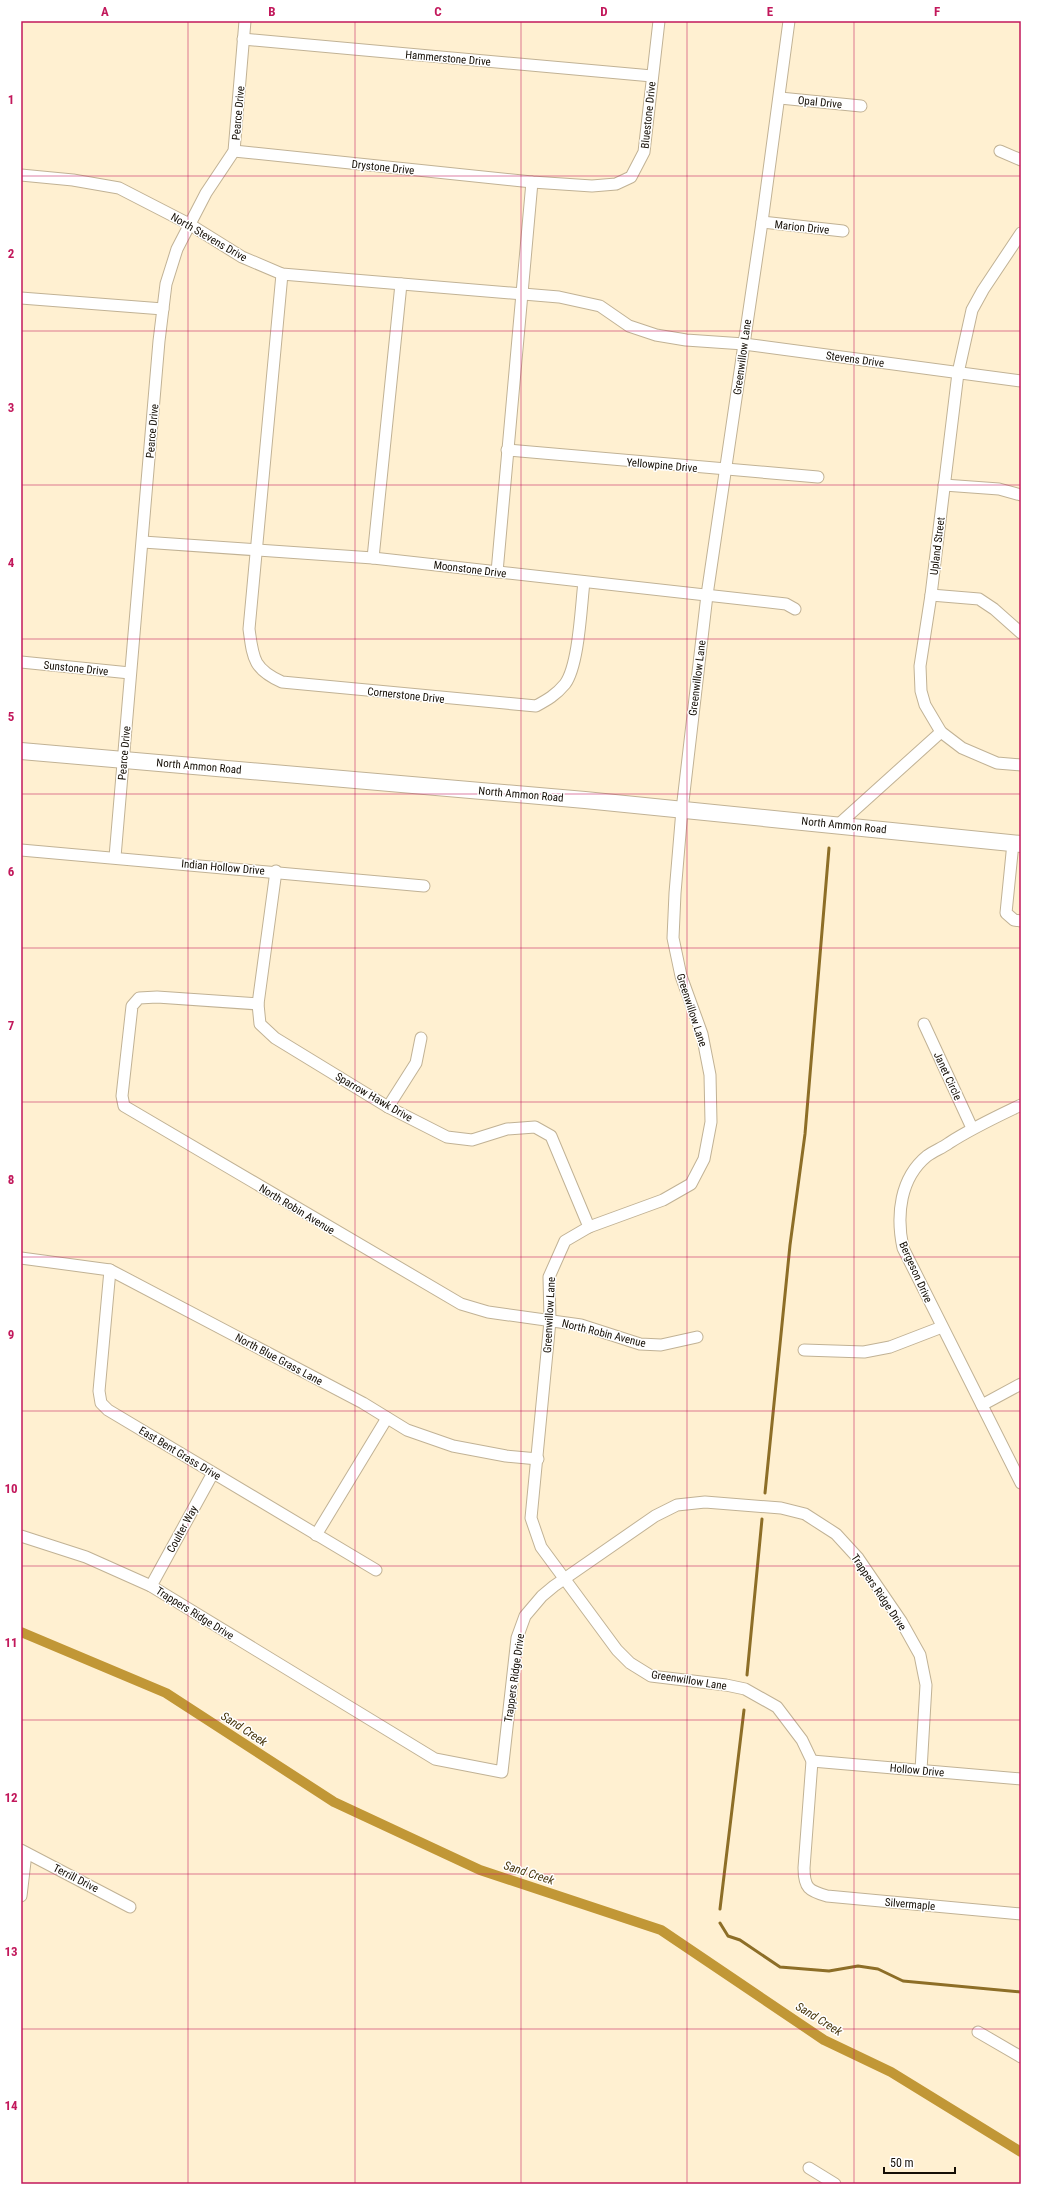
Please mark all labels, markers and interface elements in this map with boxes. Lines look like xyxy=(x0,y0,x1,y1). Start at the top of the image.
text: A xyxy=(101,4,109,19)
text: B xyxy=(268,4,276,19)
text: C xyxy=(434,4,442,19)
text: D xyxy=(600,4,608,19)
text: E xyxy=(767,4,774,19)
text: F xyxy=(934,4,940,19)
street label: Hammerstone Drive xyxy=(405,48,491,69)
street label: Bluestone Drive xyxy=(638,81,658,149)
street label: Pearce Drive xyxy=(230,85,247,141)
text: 1 xyxy=(8,92,14,107)
street label: Opal Drive xyxy=(797,94,843,111)
street label: Drystone Drive xyxy=(351,158,415,177)
street label: North Stevens Drive xyxy=(168,210,249,264)
street label: Marion Drive xyxy=(774,218,830,237)
text: 2 xyxy=(8,246,15,261)
street label: Greenwillow Lane xyxy=(731,318,754,396)
street label: Stevens Drive xyxy=(825,349,885,370)
text: 3 xyxy=(8,400,14,415)
street label: Pearce Drive xyxy=(144,403,161,459)
street label: Yellowpine Drive xyxy=(626,456,698,475)
street label: Upland Street xyxy=(927,516,948,576)
text: 4 xyxy=(8,555,15,570)
street label: Moonstone Drive xyxy=(433,559,507,580)
street label: Greenwillow Lane xyxy=(686,639,709,717)
street label: Sunstone Drive xyxy=(43,659,109,678)
street label: Cornerstone Drive xyxy=(367,685,445,706)
text: 5 xyxy=(8,709,15,724)
street label: Pearce Drive xyxy=(116,725,133,781)
street label: North Ammon Road xyxy=(156,756,242,777)
street label: North Ammon Road xyxy=(478,784,564,805)
street label: North Ammon Road xyxy=(801,815,887,836)
street label: Indian Hollow Drive xyxy=(181,857,265,878)
text: 6 xyxy=(8,864,15,879)
street label: Greenwillow Lane xyxy=(674,972,709,1048)
text: 7 xyxy=(8,1018,15,1033)
street label: Janet Circle xyxy=(931,1050,964,1102)
street label: Sparrow Hawk Drive xyxy=(333,1070,415,1125)
text: 8 xyxy=(8,1172,14,1187)
street label: North Robin Avenue xyxy=(257,1182,337,1237)
street label: Bergeson Drive xyxy=(896,1240,935,1305)
street label: Greenwillow Lane xyxy=(541,1277,558,1353)
street label: North Robin Avenue xyxy=(561,1317,647,1350)
text: 9 xyxy=(8,1327,14,1342)
street label: North Blue Grass Lane xyxy=(233,1331,325,1388)
street label: East Bent Grass Drive xyxy=(136,1424,223,1483)
text: 10 xyxy=(4,1481,18,1496)
street label: Coulter Way xyxy=(164,1503,201,1555)
street label: Trappers Ridge Drive xyxy=(848,1552,909,1633)
street label: Trappers Ridge Drive xyxy=(153,1584,236,1643)
street label: Trappers Ridge Drive xyxy=(502,1633,527,1723)
text: 11 xyxy=(4,1635,18,1650)
street label: Greenwillow Lane xyxy=(650,1668,728,1693)
water label: Sand Creek xyxy=(218,1709,270,1749)
street label: Hollow Drive xyxy=(889,1762,945,1779)
text: 12 xyxy=(4,1790,18,1805)
water label: Sand Creek xyxy=(502,1858,557,1888)
street label: Terrill Drive xyxy=(51,1862,101,1895)
street label: Silvermaple xyxy=(884,1896,936,1913)
text: 13 xyxy=(4,1944,18,1959)
water label: Sand Creek xyxy=(793,1999,845,2039)
text: 14 xyxy=(4,2098,18,2113)
scale bar xyxy=(884,2149,955,2175)
text: 50 m xyxy=(890,2156,914,2170)

